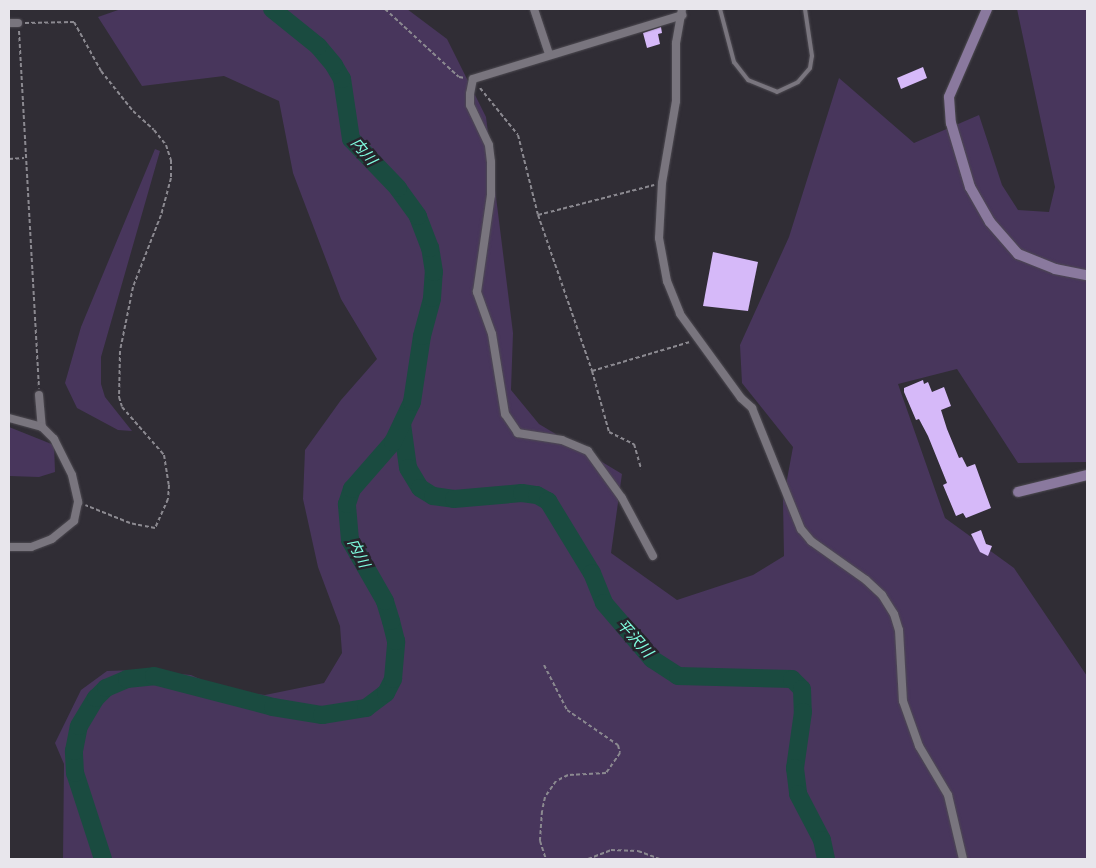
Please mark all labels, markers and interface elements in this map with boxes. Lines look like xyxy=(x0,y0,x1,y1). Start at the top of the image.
water label: 内川 xyxy=(347,134,381,168)
water label: 内川 xyxy=(344,536,374,570)
water label: 平沢川 xyxy=(613,615,657,661)

